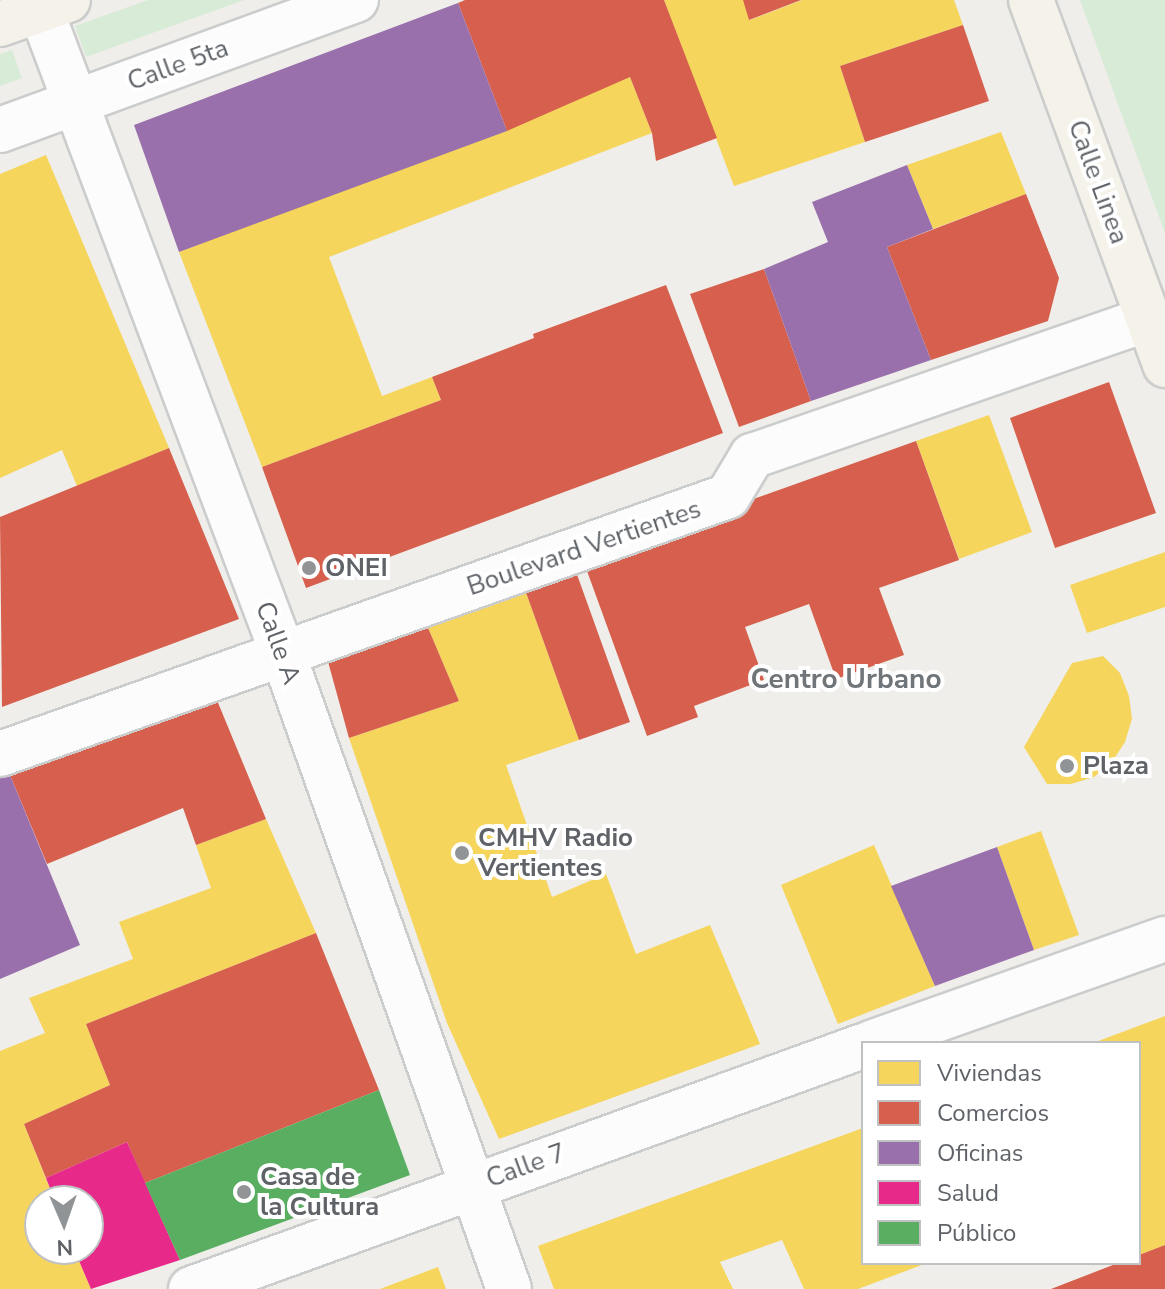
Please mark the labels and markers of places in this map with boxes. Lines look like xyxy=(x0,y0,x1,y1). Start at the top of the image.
place label: ONEI xyxy=(325,552,388,584)
marker: ONEI xyxy=(300,559,318,577)
place label: Plaza xyxy=(1083,750,1149,782)
marker: Plaza xyxy=(1058,757,1076,775)
place label: CMHV Radio Vertientes xyxy=(478,822,633,884)
marker: CMHV Radio Vertientes xyxy=(453,844,471,862)
place label: Casa de la Cultura xyxy=(260,1161,379,1222)
marker: Casa de la Cultura xyxy=(235,1183,253,1201)

